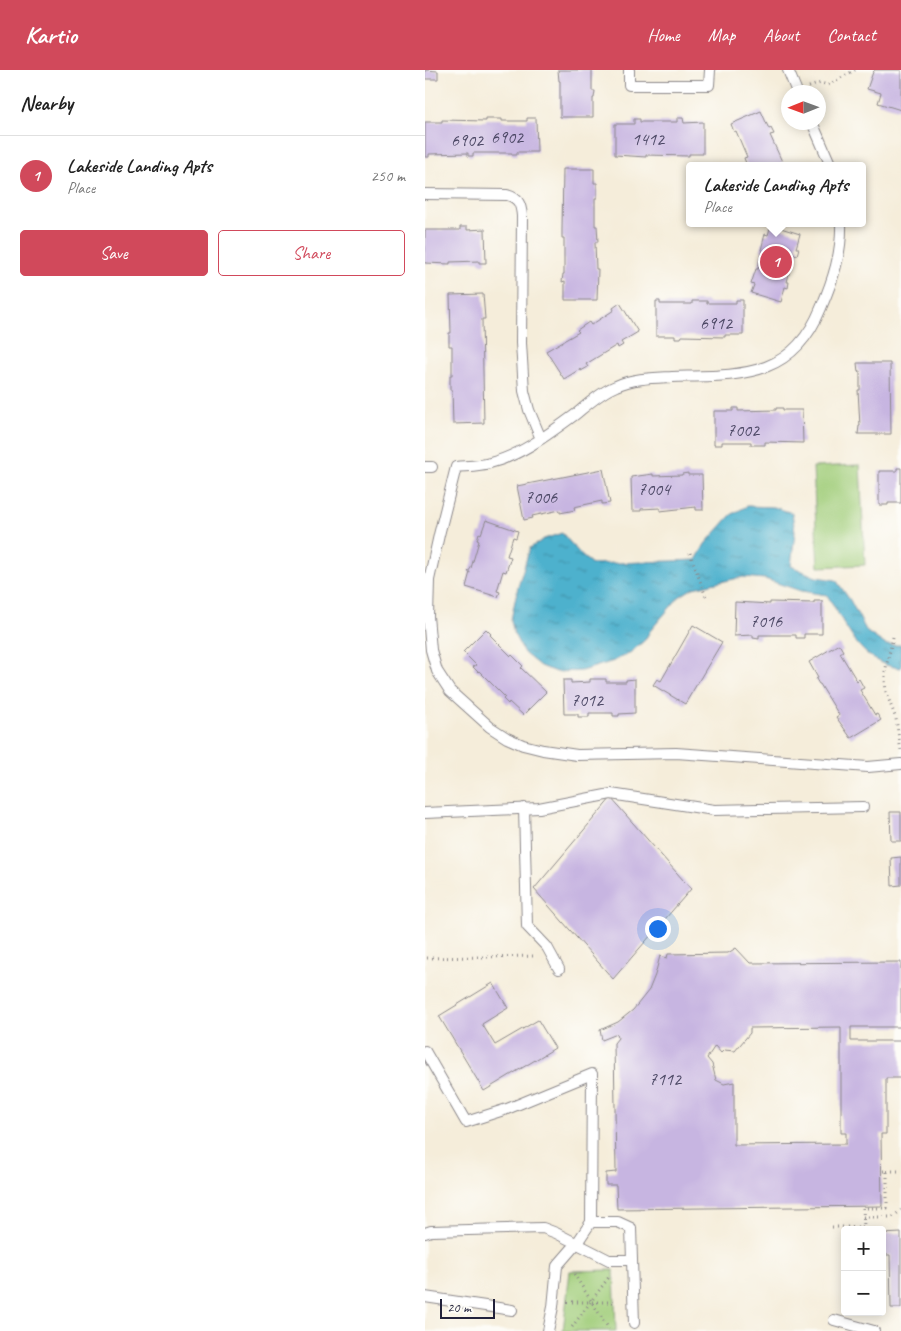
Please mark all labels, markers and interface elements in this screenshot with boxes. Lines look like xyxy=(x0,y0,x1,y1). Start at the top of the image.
text: Kartio xyxy=(25,20,77,50)
text: Home xyxy=(647,24,680,46)
text: Map xyxy=(708,24,735,46)
text: About xyxy=(763,24,799,46)
text: Contact xyxy=(827,24,876,46)
north arrow xyxy=(781,85,826,130)
text: Nearby xyxy=(20,90,73,116)
house number: 6902 xyxy=(491,126,525,148)
house number: 1412 xyxy=(632,128,666,150)
house number: 6902 xyxy=(451,129,485,151)
text: Lakeside Landing Apts xyxy=(67,154,212,178)
popup xyxy=(686,162,866,227)
text: 1 xyxy=(32,166,40,186)
text: 250 m xyxy=(371,166,405,186)
text: Lakeside Landing Apts xyxy=(703,173,849,197)
text: Place xyxy=(67,178,95,198)
text: Place xyxy=(703,197,732,217)
button: Save xyxy=(20,230,208,276)
button: Share xyxy=(218,230,405,276)
pin: 1 xyxy=(760,243,792,281)
house number: 6912 xyxy=(700,312,734,334)
house number: 7002 xyxy=(727,419,761,441)
house number: 7004 xyxy=(638,478,672,500)
house number: 7006 xyxy=(525,486,558,508)
house number: 7016 xyxy=(750,610,783,632)
house number: 7012 xyxy=(571,689,605,711)
your location xyxy=(645,916,671,942)
house number: 7112 xyxy=(649,1068,683,1090)
map controls xyxy=(841,1226,886,1316)
button: + xyxy=(841,1226,886,1271)
button: − xyxy=(841,1271,886,1316)
scale bar xyxy=(440,1296,495,1319)
text: 20 m xyxy=(447,1299,471,1316)

